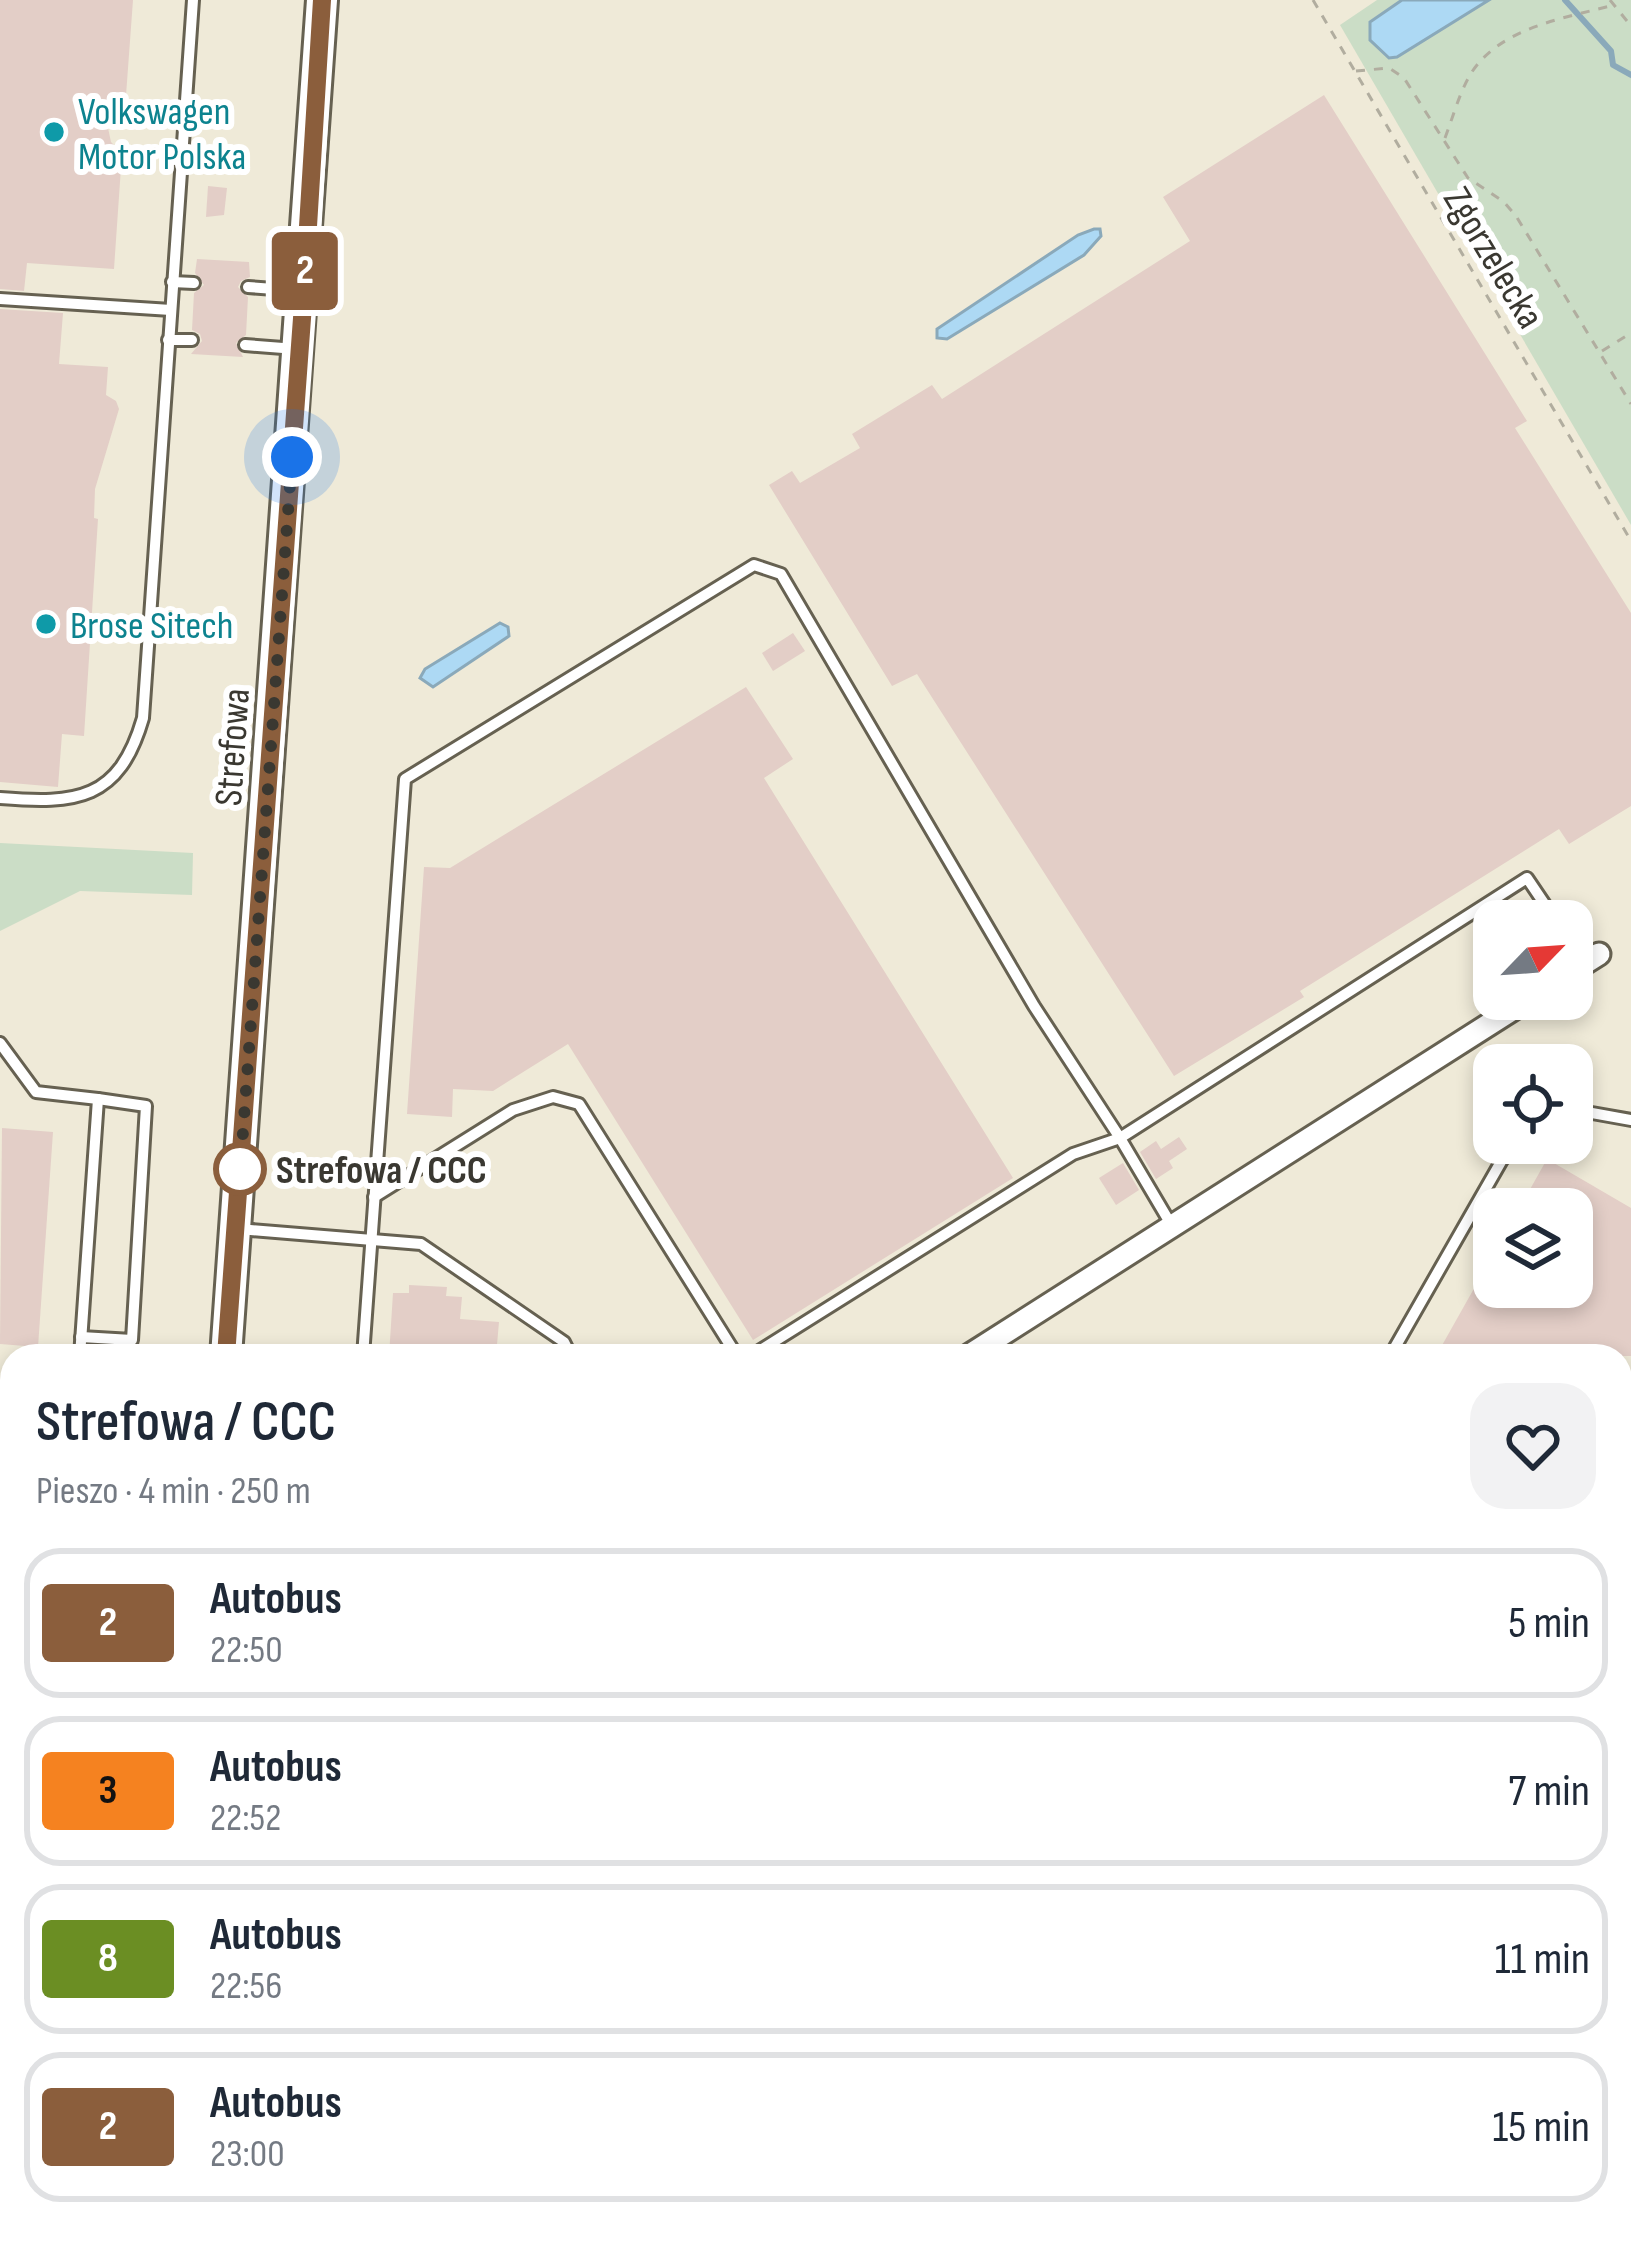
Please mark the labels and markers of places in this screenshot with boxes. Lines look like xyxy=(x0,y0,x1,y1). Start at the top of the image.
place label: Volkswagen Motor Polska xyxy=(78,89,246,181)
marker: Volkswagen Motor Polska xyxy=(41,119,67,145)
place label: Brose Sitech xyxy=(70,603,234,650)
marker: Brose Sitech xyxy=(33,611,59,637)
marker: Strefowa / CCC xyxy=(215,1144,265,1194)
place label: Strefowa / CCC xyxy=(276,1148,487,1195)

